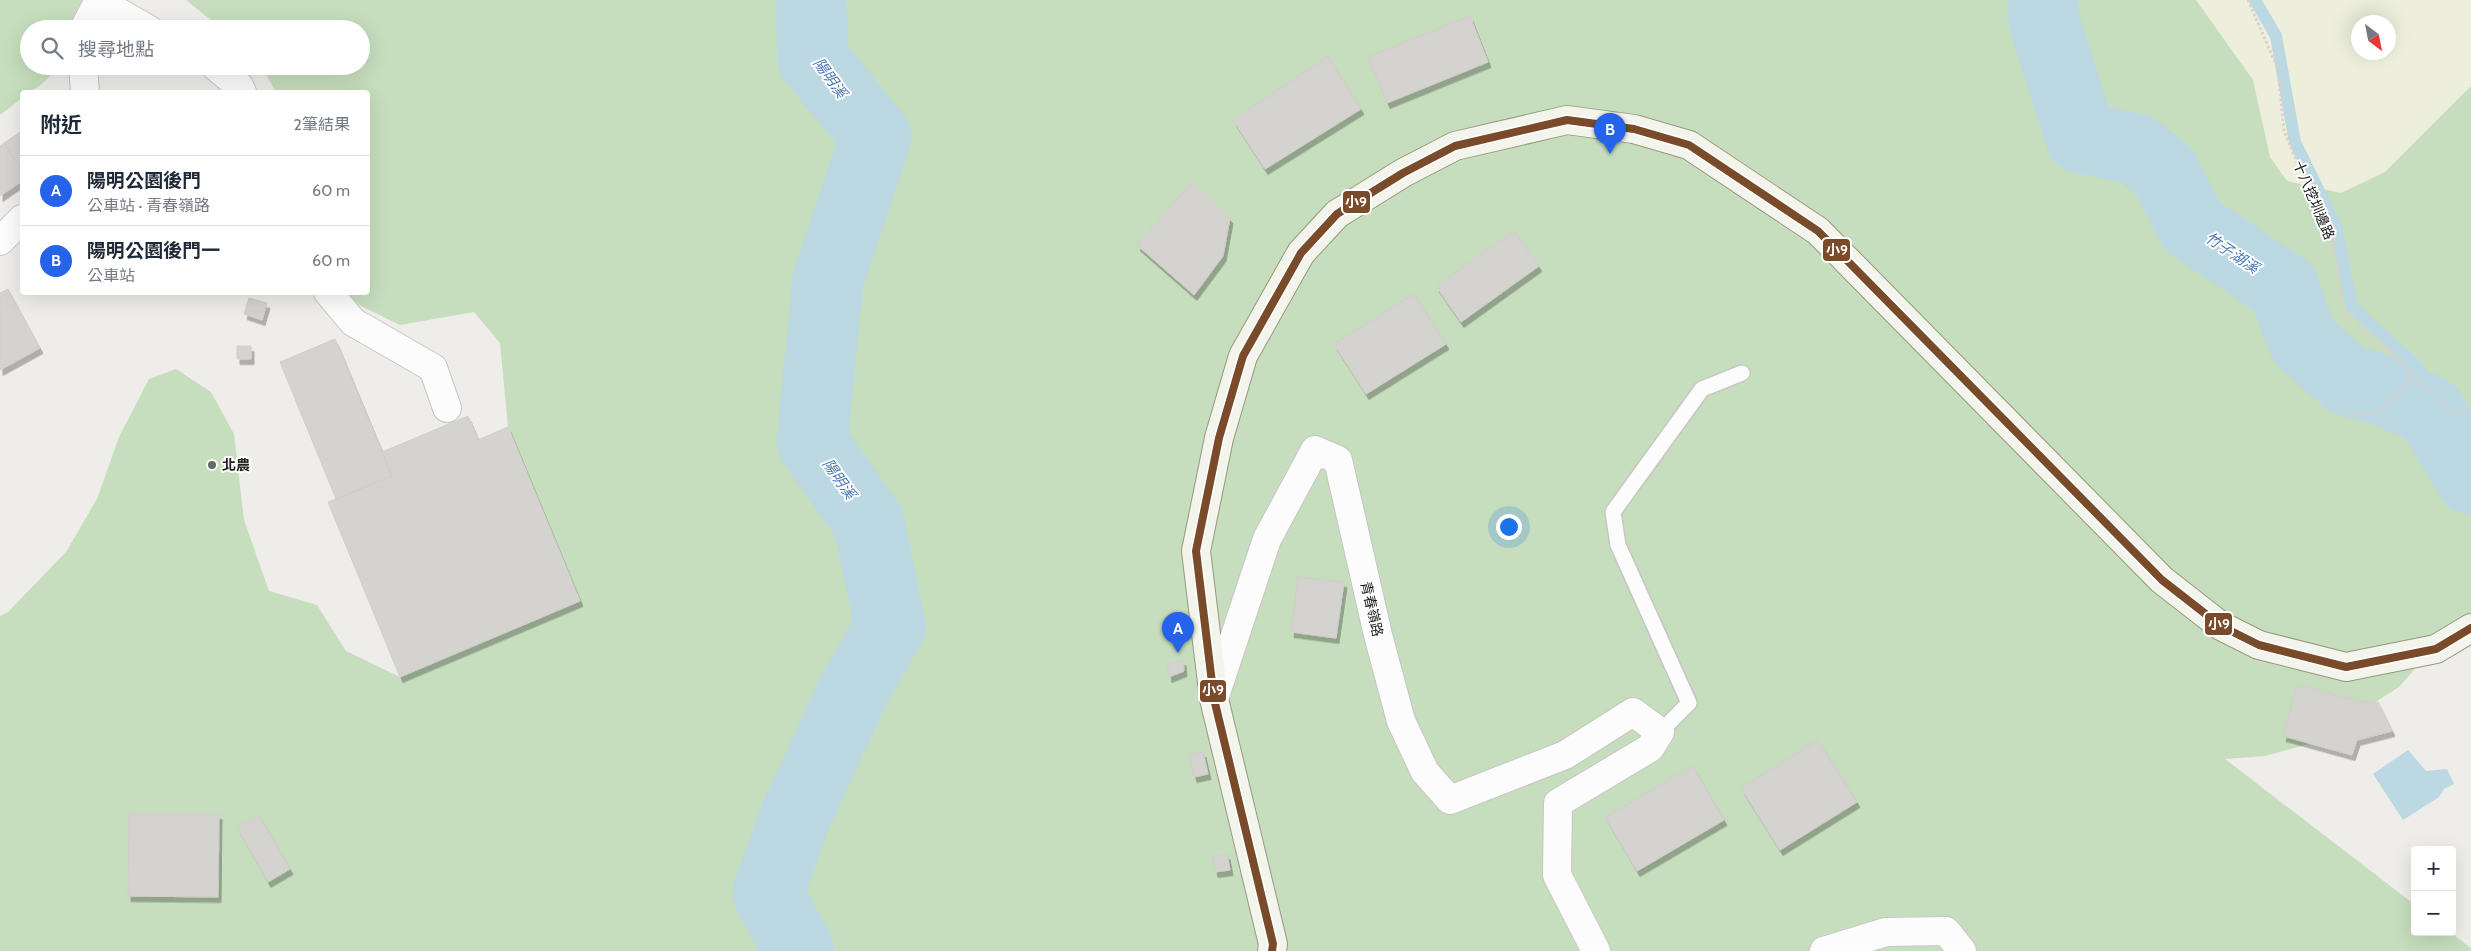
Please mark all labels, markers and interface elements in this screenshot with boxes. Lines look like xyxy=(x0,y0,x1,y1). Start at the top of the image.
north arrow xyxy=(2351,15,2396,60)
search box xyxy=(20,20,370,75)
icon: search xyxy=(38,34,66,62)
text: 搜尋地點 xyxy=(78,38,154,61)
water label: 陽明溪 xyxy=(809,55,852,103)
text: 附近 xyxy=(40,112,82,137)
pin: B xyxy=(1594,113,1626,154)
text: 2筆結果 xyxy=(294,115,350,134)
street label: 十八挖圳邊路 xyxy=(2289,158,2339,242)
text: 陽明公園後門 xyxy=(87,169,201,192)
text: A xyxy=(51,181,61,200)
text: 60 m xyxy=(312,181,350,200)
line badge: 小9 xyxy=(1342,190,1371,214)
text: 小9 xyxy=(1345,193,1367,211)
text: 公車站 · 青春嶺路 xyxy=(87,196,210,215)
water label: 竹子湖溪 xyxy=(2202,229,2264,278)
line badge: 小9 xyxy=(1822,238,1851,262)
text: 陽明公園後門一 xyxy=(87,239,220,262)
text: 小9 xyxy=(1826,241,1848,259)
text: B xyxy=(51,251,61,270)
text: 60 m xyxy=(312,251,350,270)
text: 公車站 xyxy=(87,266,135,285)
water label: 陽明溪 xyxy=(819,455,860,504)
place label: 北農 xyxy=(222,456,250,474)
marker: 北農 xyxy=(206,459,218,471)
your location xyxy=(1496,514,1522,540)
street label: 青春嶺路 xyxy=(1357,580,1387,638)
pin: A xyxy=(1162,612,1194,653)
line badge: 小9 xyxy=(2204,612,2233,636)
text: 小9 xyxy=(2208,615,2230,633)
line badge: 小9 xyxy=(1199,679,1227,703)
text: 小9 xyxy=(1202,681,1224,699)
map controls xyxy=(2411,846,2456,936)
button: + xyxy=(2411,846,2456,891)
button: − xyxy=(2411,891,2456,936)

